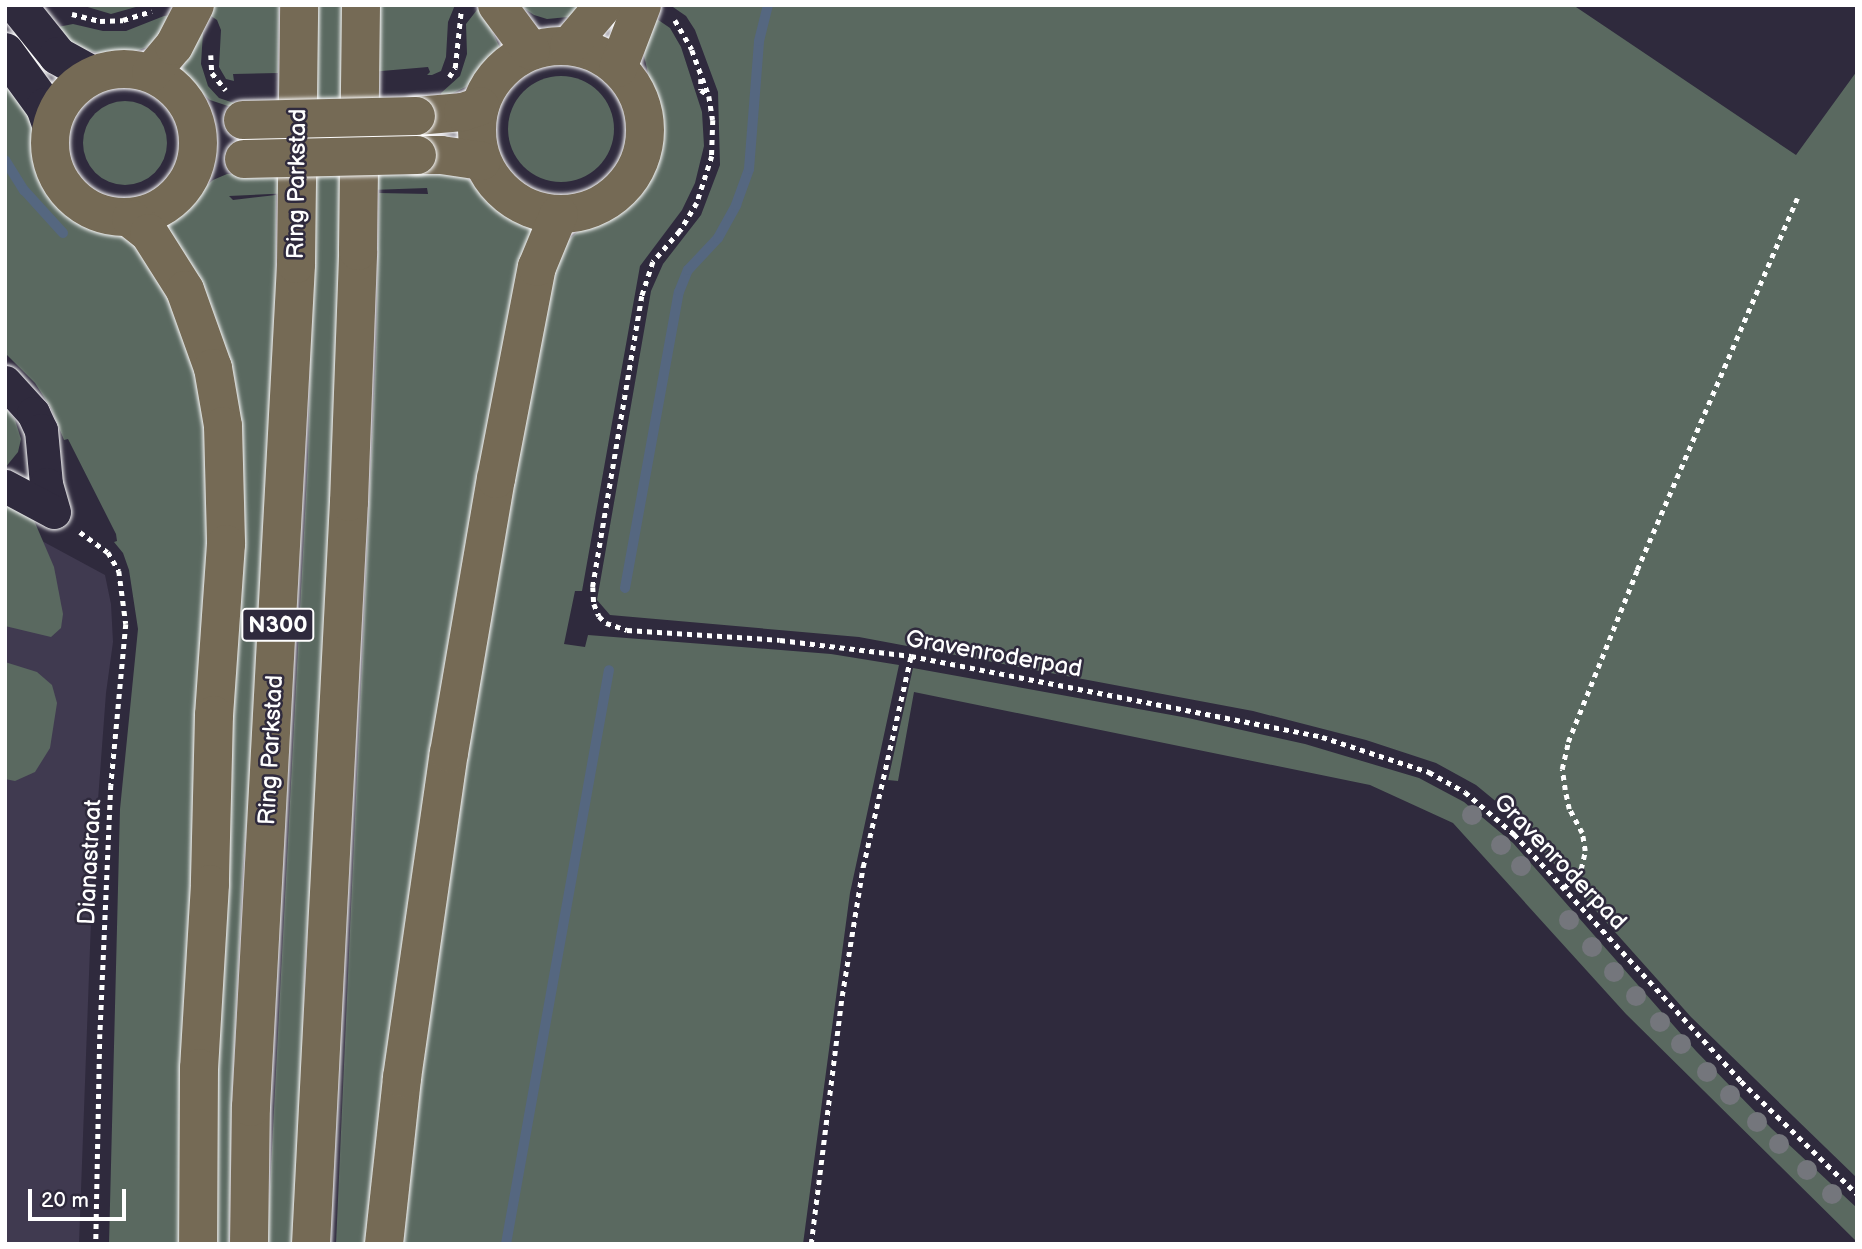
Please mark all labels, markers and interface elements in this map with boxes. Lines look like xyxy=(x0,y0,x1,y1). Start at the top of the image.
street label: Ring Parkstad xyxy=(281,108,313,260)
road number: N300 xyxy=(241,606,315,645)
street label: Gravenroderpad xyxy=(904,624,1084,684)
street label: Ring Parkstad xyxy=(253,674,289,826)
street label: Gravenroderpad xyxy=(1488,788,1632,936)
street label: Dianastraat xyxy=(72,798,108,926)
scale bar xyxy=(32,1176,130,1220)
text: 20 m xyxy=(41,1188,89,1213)

